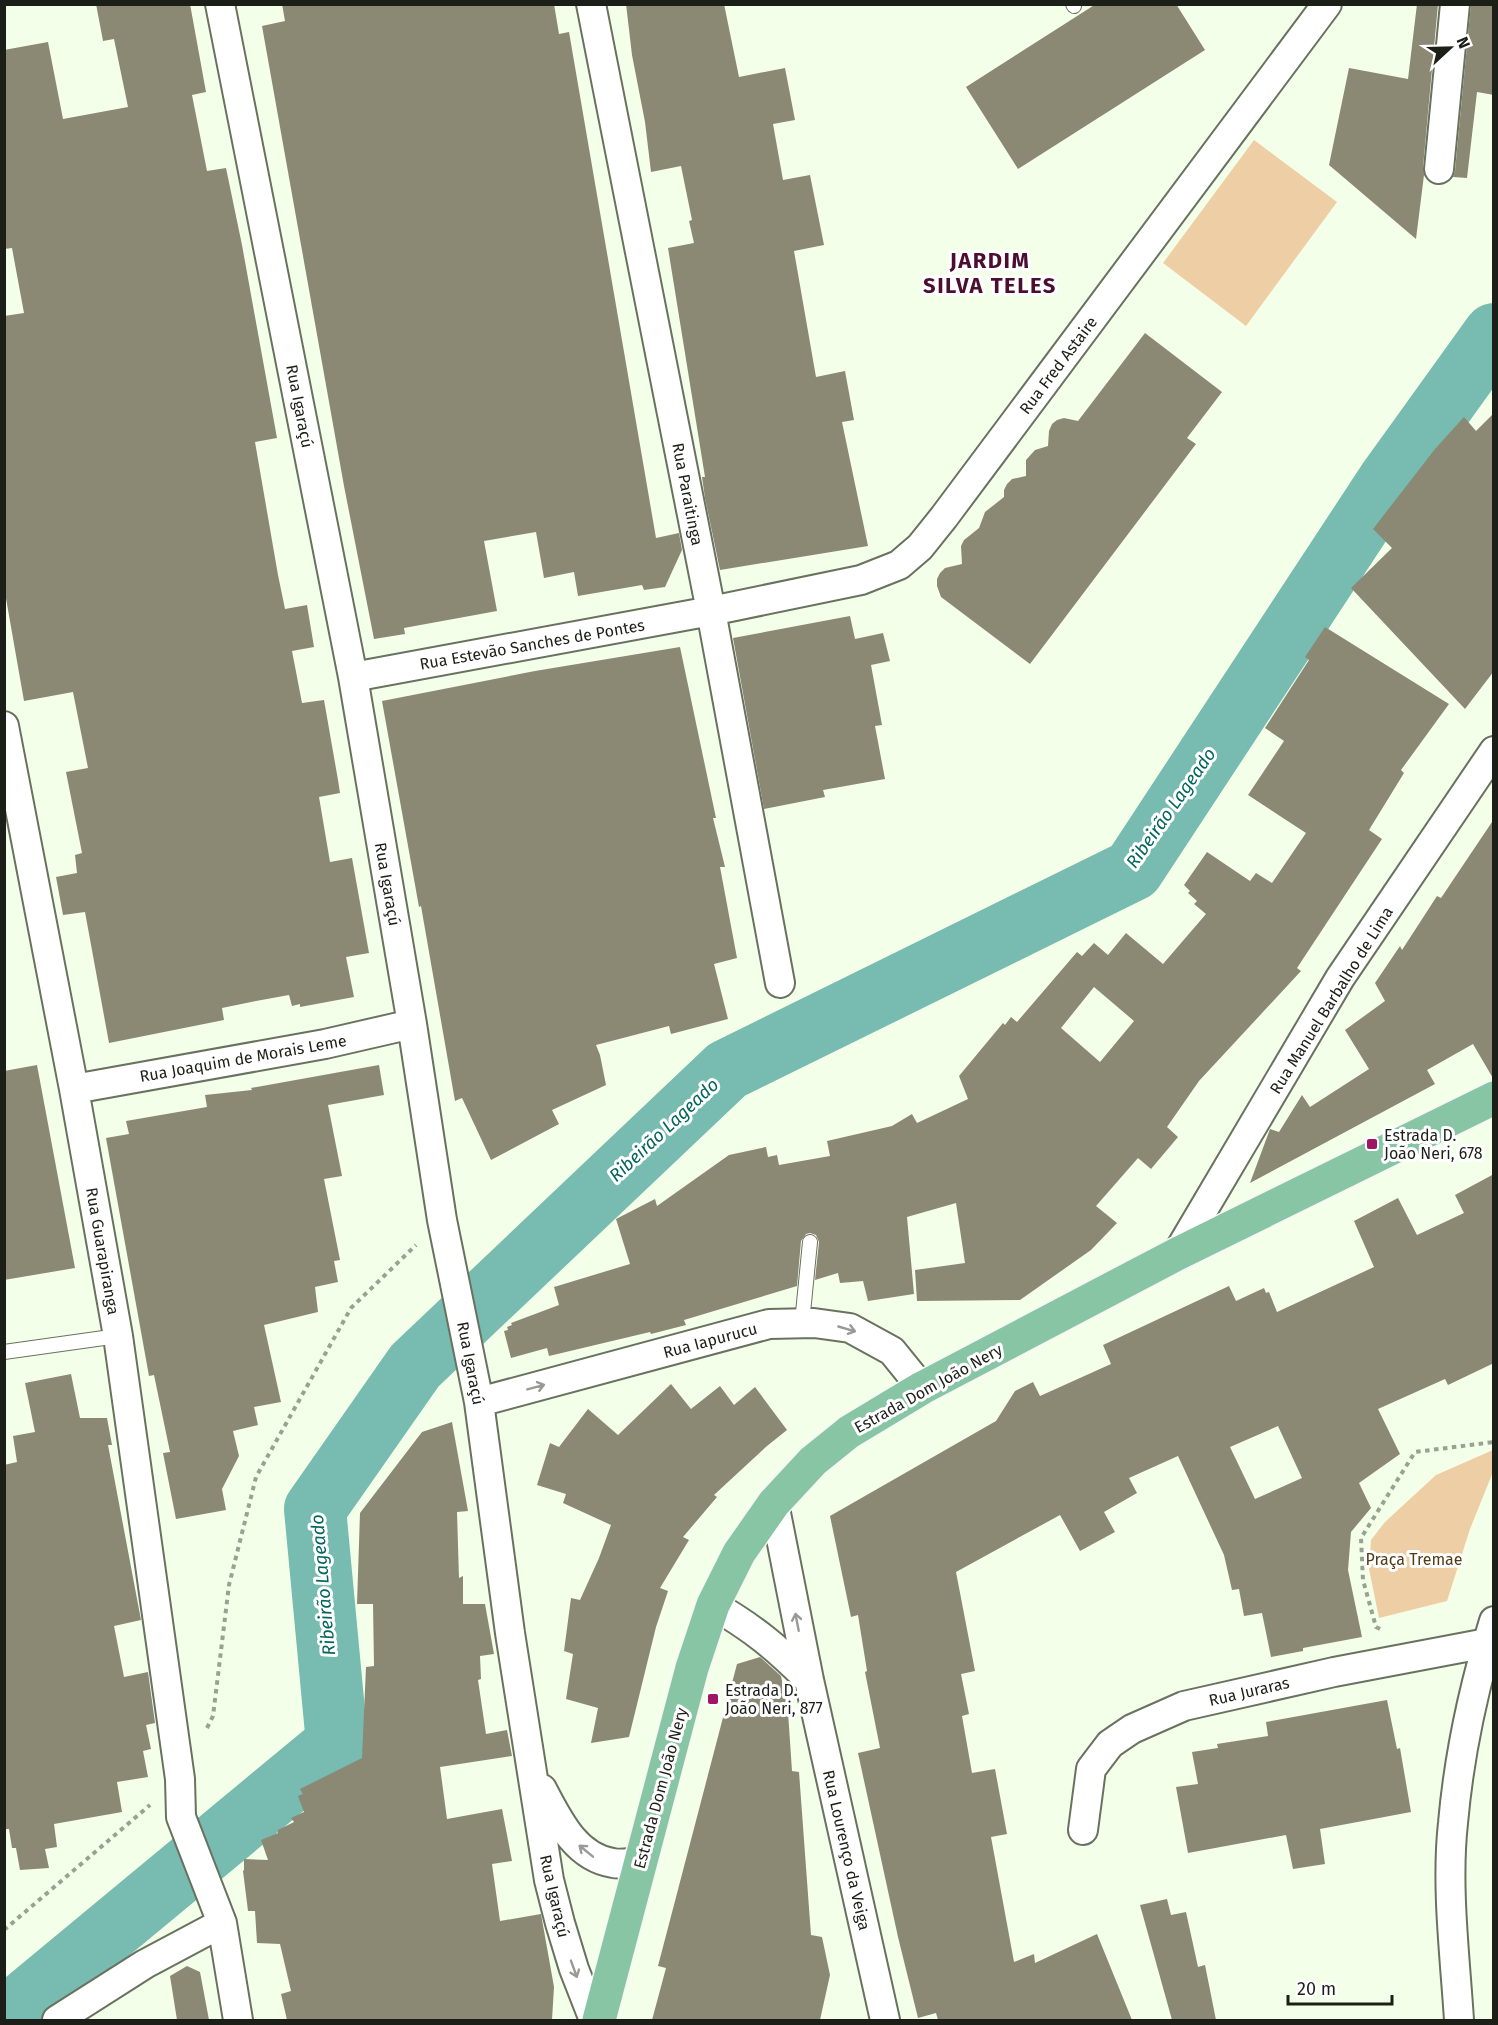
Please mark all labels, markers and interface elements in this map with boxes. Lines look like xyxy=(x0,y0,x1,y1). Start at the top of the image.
north arrow xyxy=(1420,18,1480,78)
text: N xyxy=(1453,34,1474,51)
district label: JARDIM SILVA TELES xyxy=(923,247,1057,299)
street label: Rua Fred Astaire xyxy=(1015,313,1101,418)
street label: Rua Igaraçú xyxy=(281,363,317,450)
street label: Rua Paraitinga xyxy=(668,441,707,547)
street label: Rua Estevão Sanches de Pontes xyxy=(418,615,646,674)
water label: Ribeirão Lageado xyxy=(1121,744,1221,872)
street label: Rua Igaraçú xyxy=(370,841,404,928)
street label: Rua Manuel Barbalho de Lima xyxy=(1266,903,1397,1097)
street label: Rua Joaquim de Morais Leme xyxy=(138,1031,348,1086)
water label: Ribeirão Lageado xyxy=(605,1074,723,1186)
place label: Estrada D. João Neri, 678 xyxy=(1384,1126,1483,1163)
marker: Estrada D. João Neri, 678 xyxy=(1365,1137,1379,1151)
street label: Rua Guarapiranga xyxy=(82,1186,123,1316)
street label: Rua Iapurucu xyxy=(661,1319,759,1362)
street label: Rua Igaraçú xyxy=(452,1320,488,1407)
one-way arrow xyxy=(838,1324,857,1335)
street label: Estrada Dom João Nery xyxy=(851,1340,1006,1437)
one-way arrow xyxy=(526,1381,545,1392)
water label: Ribeirão Lageado xyxy=(306,1513,340,1657)
park label: Praça Tremae xyxy=(1365,1550,1463,1570)
one-way arrow xyxy=(791,1613,802,1632)
street label: Rua Juraras xyxy=(1207,1673,1291,1710)
place label: Estrada D. João Neri, 877 xyxy=(725,1681,823,1718)
marker: Estrada D. João Neri, 877 xyxy=(706,1692,720,1706)
street label: Estrada Dom João Nery xyxy=(630,1705,691,1871)
street label: Rua Lourenço da Veiga xyxy=(818,1768,874,1932)
one-way arrow xyxy=(578,1844,594,1857)
street label: Rua Igaraçú xyxy=(535,1853,573,1940)
one-way arrow xyxy=(570,1959,581,1978)
scale bar xyxy=(1288,1968,1392,2006)
text: 20 m xyxy=(1297,1978,1336,2000)

